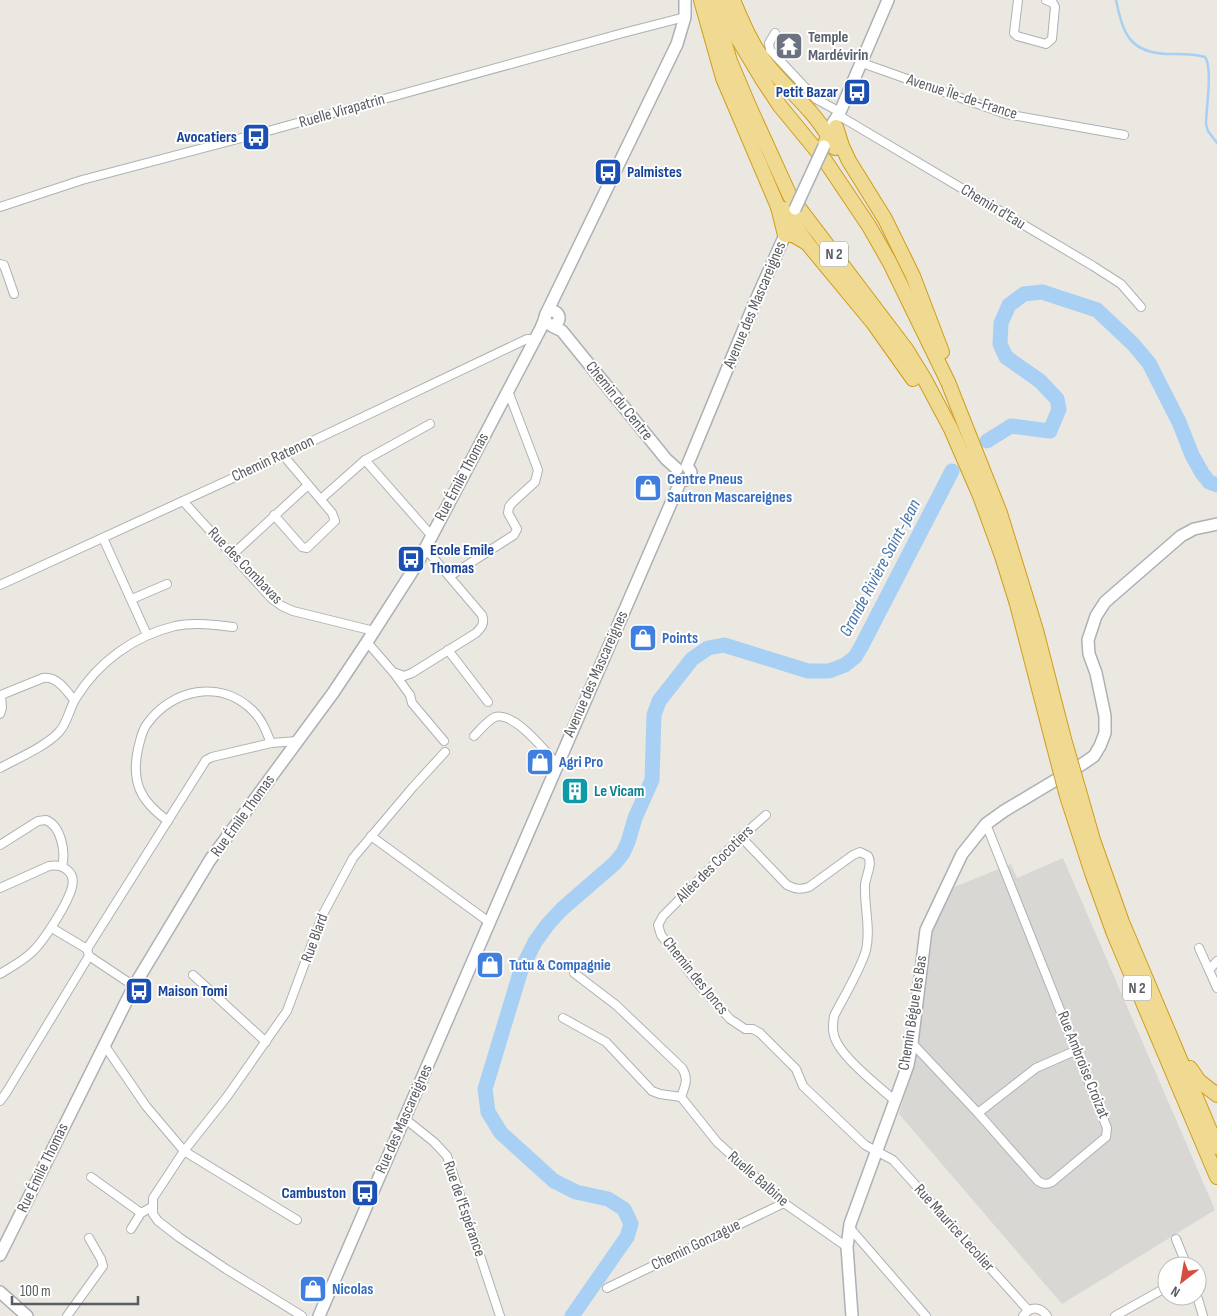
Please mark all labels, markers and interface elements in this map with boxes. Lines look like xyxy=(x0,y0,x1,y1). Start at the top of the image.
place label: Temple Mardévirin xyxy=(808,28,868,65)
temple icon: Temple Mardévirin xyxy=(774,31,804,61)
street label: Avenue Île-de-France xyxy=(903,70,1020,124)
bus stop icon: Petit Bazar xyxy=(842,77,872,107)
place label: Petit Bazar xyxy=(776,83,838,102)
street label: Ruelle Virapatrin xyxy=(297,90,387,132)
bus stop icon: Avocatiers xyxy=(241,122,271,152)
place label: Avocatiers xyxy=(176,128,237,147)
bus stop icon: Palmistes xyxy=(593,157,623,187)
place label: Palmistes xyxy=(627,163,682,182)
street label: Chemin d'Eau xyxy=(957,180,1029,234)
street label: Avenue des Mascareignes xyxy=(719,238,790,372)
road number: N 2 xyxy=(820,242,848,266)
street label: Chemin du Centre xyxy=(581,358,657,444)
street label: Rue Émile Thomas xyxy=(431,430,493,524)
street label: Chemin Ratenon xyxy=(229,432,317,486)
place label: Centre Pneus Sautron Mascareignes xyxy=(667,470,792,507)
shop icon: Centre Pneus Sautron Mascareignes xyxy=(633,473,663,503)
water label: Grande Rivière Saint-Jean xyxy=(835,495,925,640)
street label: Rue des Combavas xyxy=(204,524,287,609)
place label: Ecole Emile Thomas xyxy=(430,541,494,578)
bus stop icon: Ecole Emile Thomas xyxy=(396,544,426,574)
street label: Avenue des Mascareignes xyxy=(559,608,632,741)
shop icon: Points xyxy=(628,623,658,653)
place label: Points xyxy=(662,629,698,648)
shop icon: Agri Pro xyxy=(525,747,555,777)
place label: Agri Pro xyxy=(558,753,603,772)
street label: Rue Émile Thomas xyxy=(207,771,279,861)
building icon: Le Vicam xyxy=(560,776,590,806)
place label: Le Vicam xyxy=(594,782,644,801)
street label: Allée des Cocotiers xyxy=(672,821,758,907)
street label: Rue Blard xyxy=(297,911,333,965)
street label: Chemin des Joncs xyxy=(658,934,732,1019)
shop icon: Tutu & Compagnie xyxy=(475,950,505,980)
street label: Chemin Bégue les Bas xyxy=(895,954,931,1072)
place label: Tutu & Compagnie xyxy=(509,956,611,975)
bus stop icon: Maison Tomi xyxy=(124,976,154,1006)
road number: N 2 xyxy=(1123,976,1151,1000)
place label: Maison Tomi xyxy=(158,982,227,1001)
street label: Rue Ambroise Croizat xyxy=(1053,1008,1113,1122)
street label: Rue des Mascareignes xyxy=(371,1061,437,1176)
street label: Rue Émile Thomas xyxy=(13,1120,73,1216)
street label: Ruelle Balbine xyxy=(724,1147,792,1211)
street label: Rue de l'Espérance xyxy=(439,1159,489,1259)
bus stop icon: Cambuston xyxy=(350,1178,380,1208)
street label: Rue Maurice Lecolier xyxy=(910,1180,998,1276)
place label: Cambuston xyxy=(281,1184,346,1203)
street label: Chemin Gonzague xyxy=(648,1215,744,1275)
north arrow xyxy=(1157,1256,1207,1306)
scale bar xyxy=(12,1274,139,1306)
shop icon: Nicolas xyxy=(298,1274,328,1304)
place label: Nicolas xyxy=(332,1280,373,1299)
text: 100 m xyxy=(20,1282,51,1301)
text: N xyxy=(1168,1283,1183,1301)

